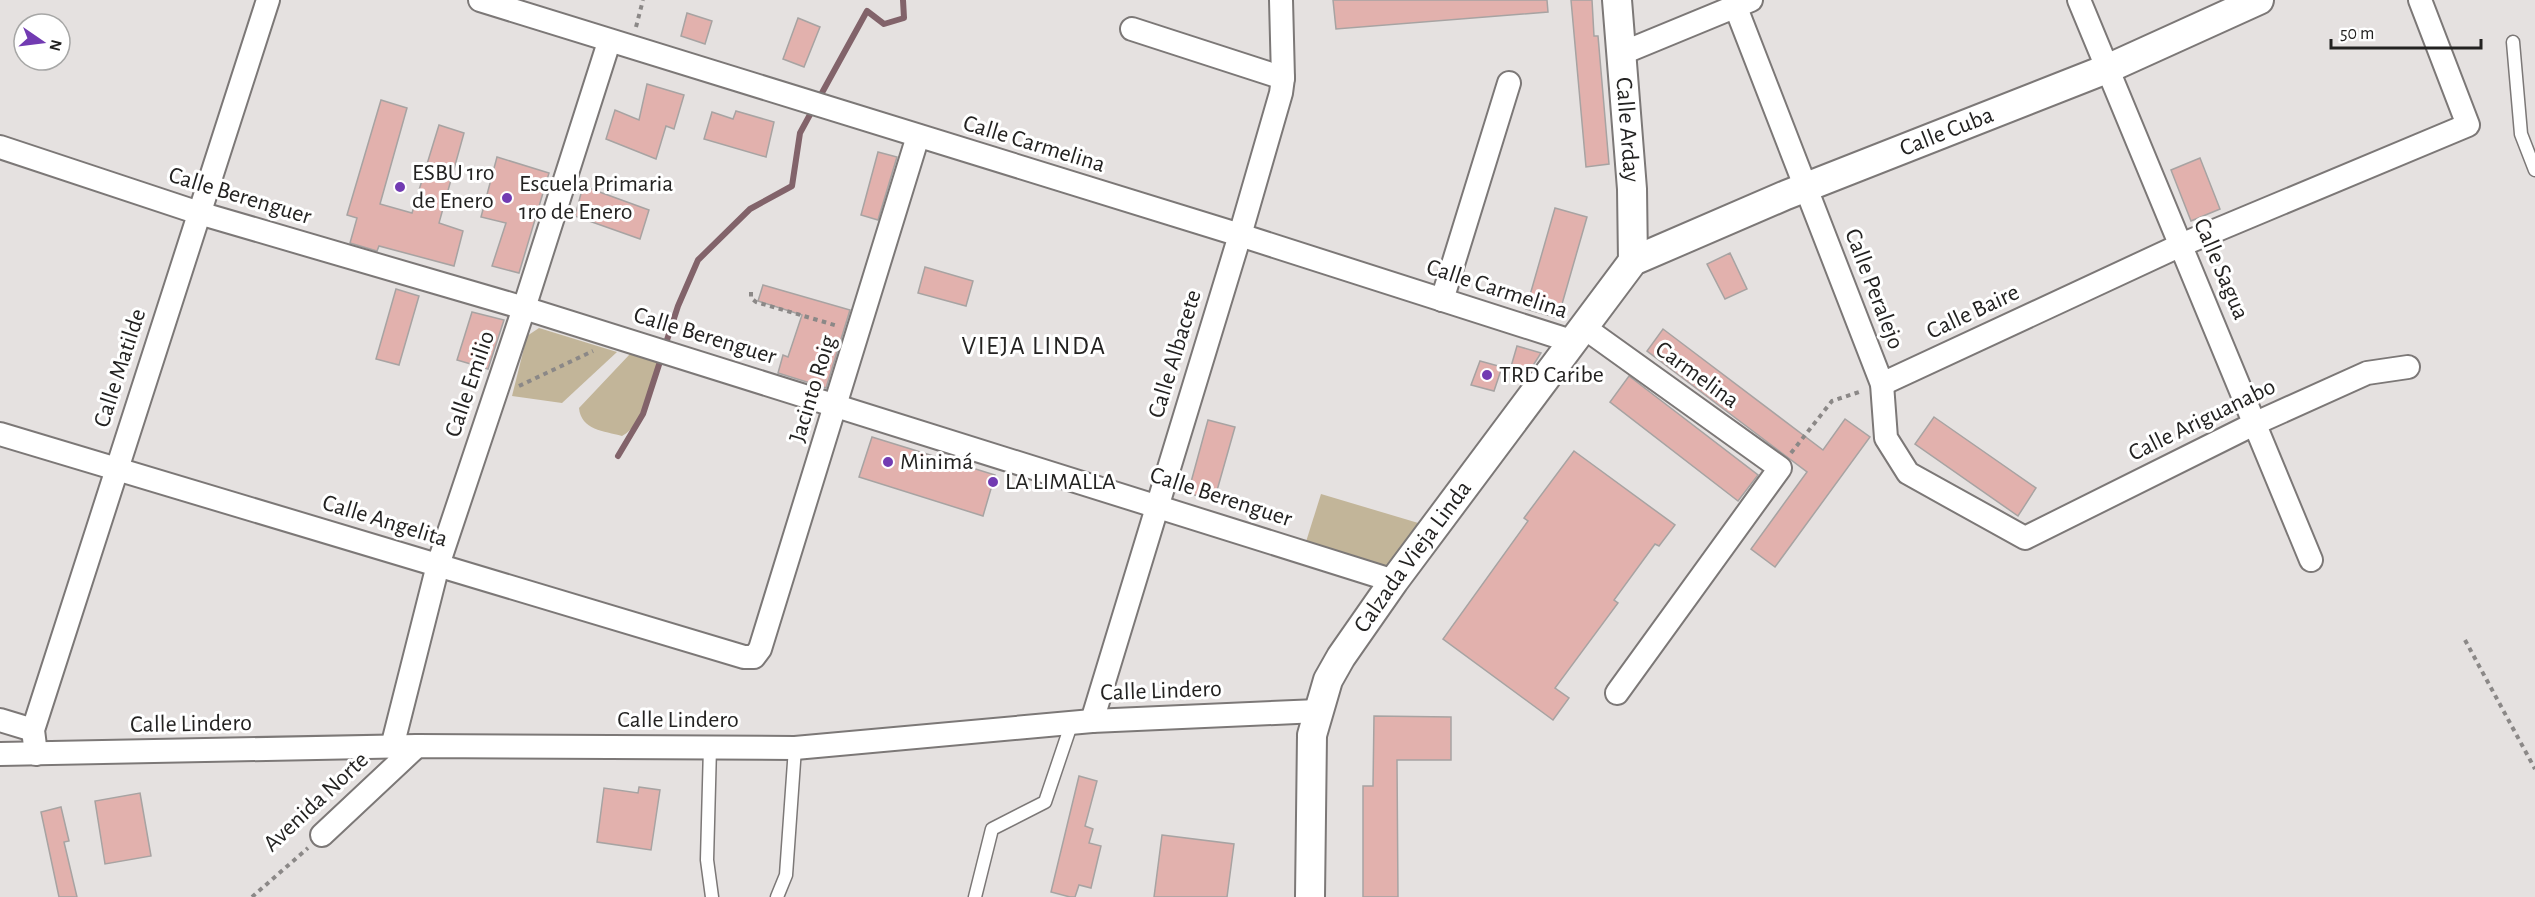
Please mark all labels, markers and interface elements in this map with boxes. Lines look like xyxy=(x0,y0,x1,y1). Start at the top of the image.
north arrow xyxy=(12,12,72,72)
scale bar xyxy=(2331,12,2481,50)
text: 50 m xyxy=(2340,25,2374,43)
text: N xyxy=(46,38,65,53)
street label: Calle Arday xyxy=(1611,76,1643,183)
street label: Calle Cuba xyxy=(1896,103,1997,161)
street label: Calle Carmelina xyxy=(960,111,1108,177)
place label: ESBU 1ro de Enero xyxy=(412,161,495,213)
street label: Calle Berenguer xyxy=(166,163,315,229)
place label: Escuela Primaria 1ro de Enero xyxy=(519,172,673,224)
marker: ESBU 1ro de Enero xyxy=(393,180,407,194)
marker: Escuela Primaria 1ro de Enero xyxy=(500,191,514,205)
street label: Calle Sagua xyxy=(2189,215,2253,323)
street label: Calle Peralejo xyxy=(1840,226,1908,352)
street label: Calle Carmelina xyxy=(1423,255,1571,323)
street label: Calle Baire xyxy=(1923,280,2023,344)
street label: Calle Albacete xyxy=(1144,287,1206,421)
street label: Calle Berenguer xyxy=(631,303,780,369)
street label: Calle Matilde xyxy=(90,306,150,430)
street label: Calle Emilio xyxy=(441,328,499,440)
street label: Jacinto Roig xyxy=(785,332,841,445)
district label: VIEJA LINDA xyxy=(961,333,1107,359)
street label: Carmelina xyxy=(1651,337,1743,413)
place label: TRD Caribe xyxy=(1499,363,1604,387)
marker: TRD Caribe xyxy=(1480,368,1494,382)
street label: Calle Ariguanabo xyxy=(2125,374,2279,466)
place label: Minimá xyxy=(900,450,973,474)
marker: Minimá xyxy=(881,455,895,469)
street label: Calle Berenguer xyxy=(1147,463,1295,531)
place label: LA LIMALLA xyxy=(1005,470,1116,494)
marker: LA LIMALLA xyxy=(986,475,1000,489)
street label: Calzada Vieja Linda xyxy=(1350,477,1476,637)
street label: Calle Angelita xyxy=(319,491,451,551)
street label: Calle Lindero xyxy=(1100,677,1222,705)
street label: Calle Lindero xyxy=(617,708,739,732)
street label: Calle Lindero xyxy=(130,711,252,737)
street label: Avenida Norte xyxy=(259,748,373,856)

